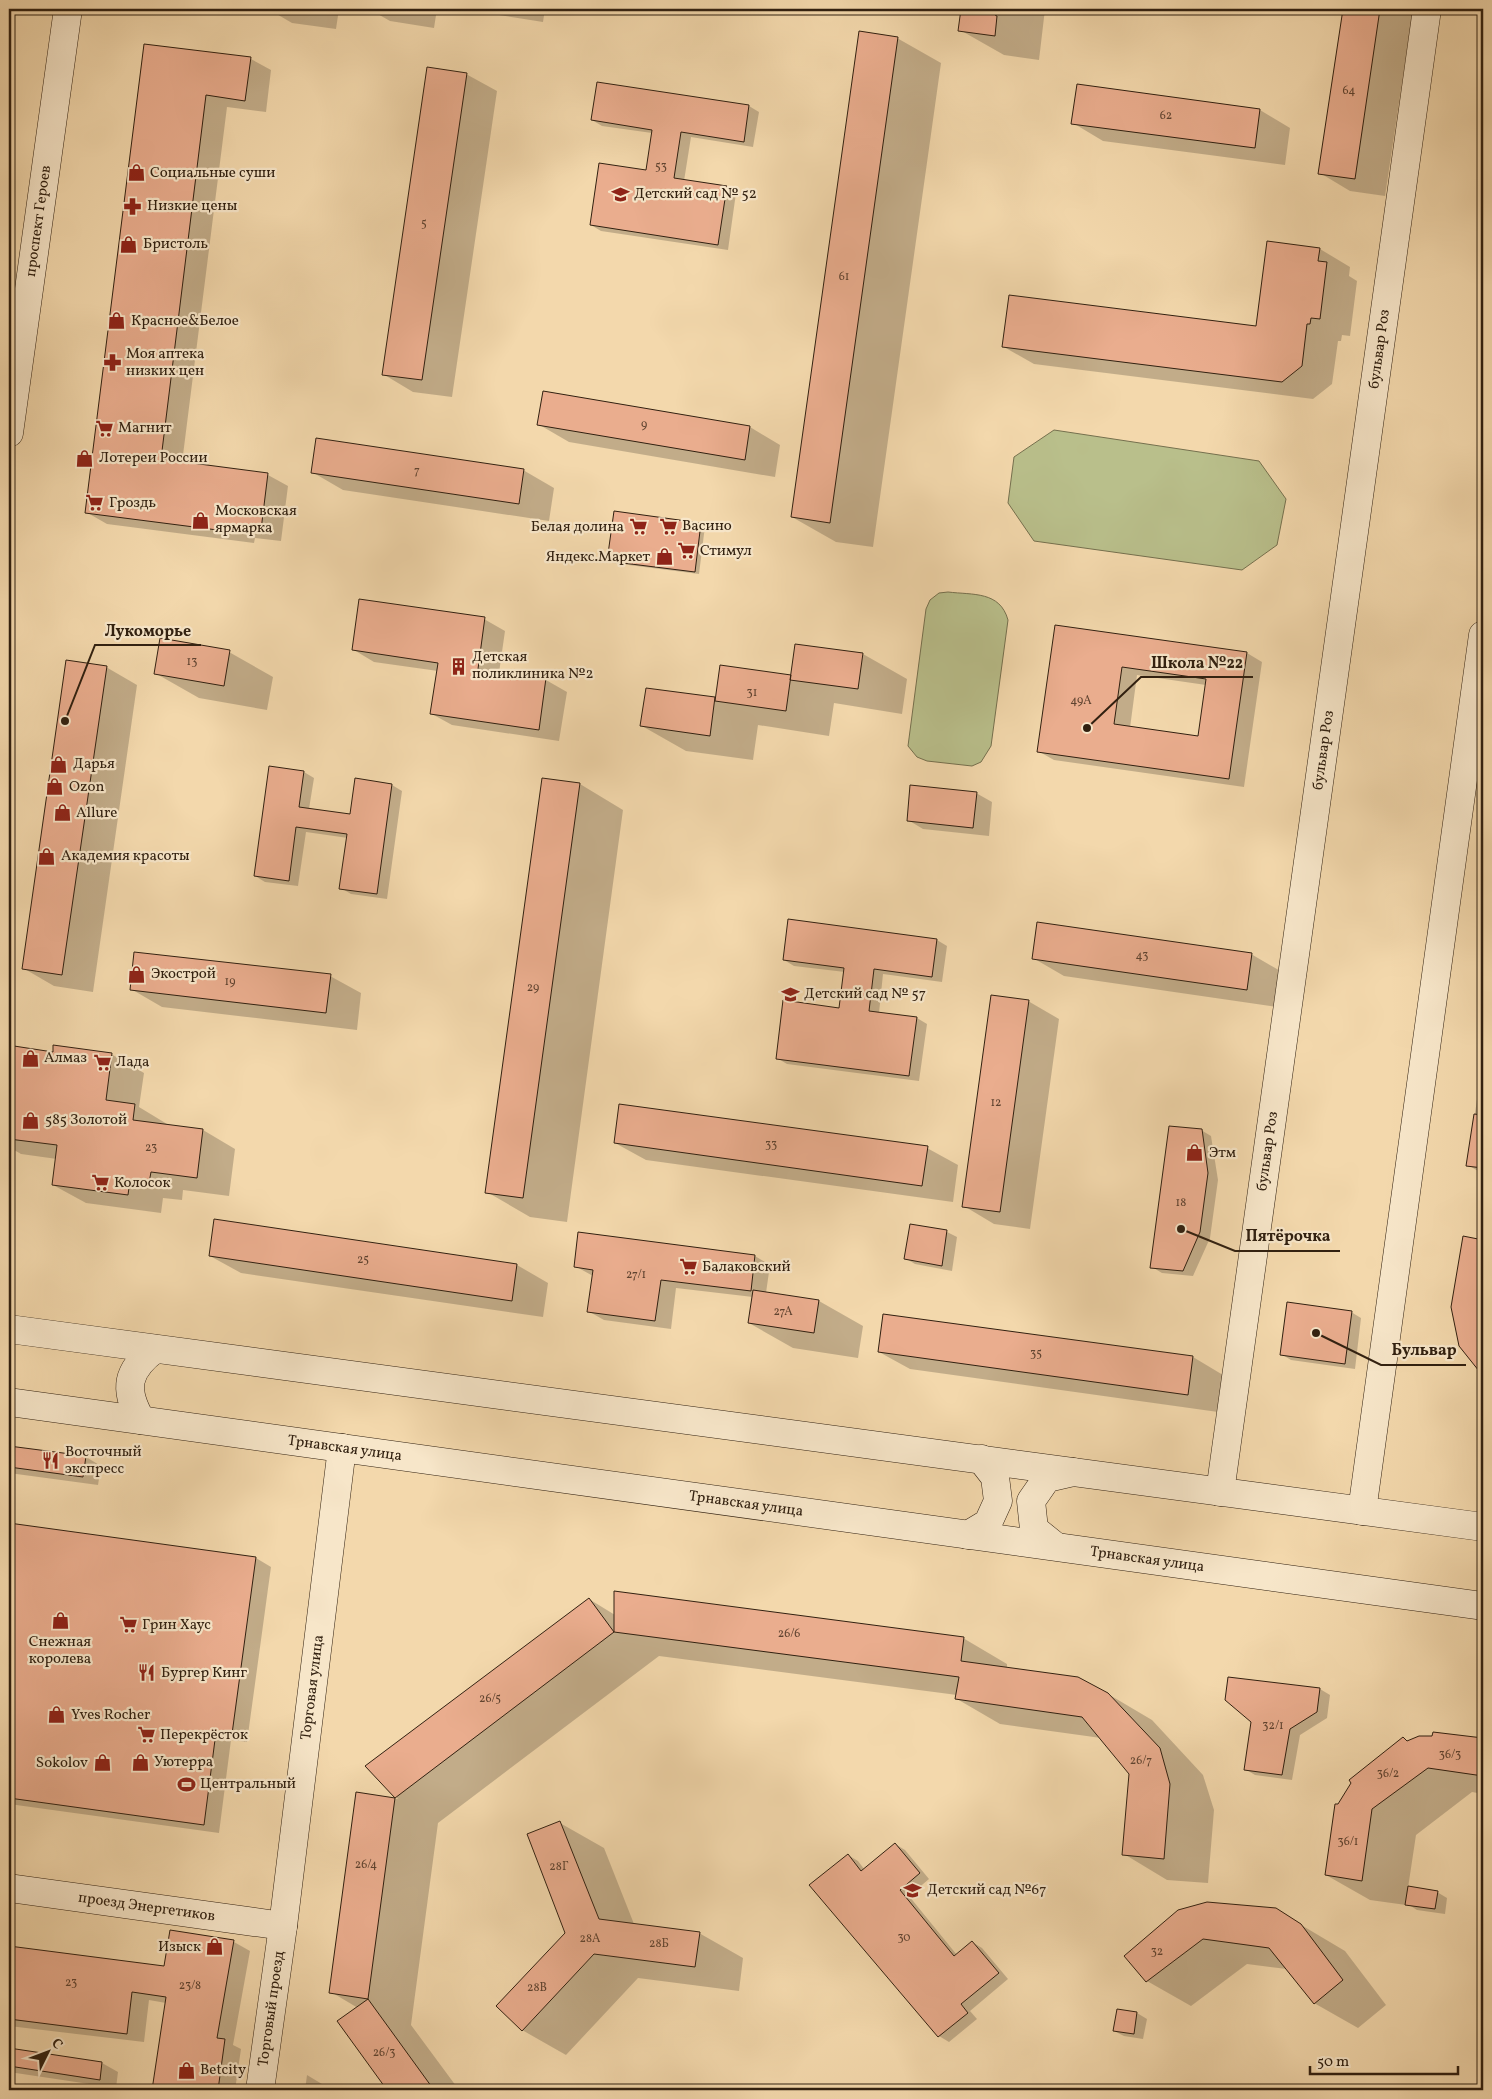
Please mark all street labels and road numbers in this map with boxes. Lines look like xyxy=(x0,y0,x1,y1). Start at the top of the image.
street label: проспект Героев xyxy=(20,164,57,278)
street label: бульвар Роз xyxy=(1364,308,1395,390)
street label: бульвар Роз xyxy=(1308,709,1339,791)
street label: бульвар Роз xyxy=(1252,1110,1283,1192)
street label: Трнавская улица xyxy=(286,1430,403,1467)
street label: Трнавская улица xyxy=(687,1486,805,1522)
street label: Трнавская улица xyxy=(1089,1541,1206,1578)
street label: Торговая улица xyxy=(296,1634,329,1741)
street label: проезд Энергетиков xyxy=(77,1887,216,1927)
street label: Торговый проезд xyxy=(253,1949,290,2068)

